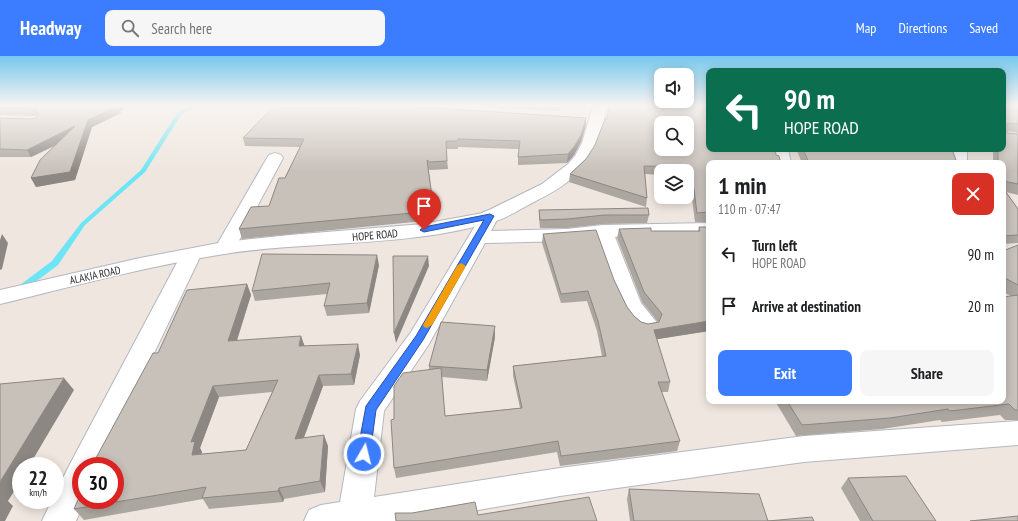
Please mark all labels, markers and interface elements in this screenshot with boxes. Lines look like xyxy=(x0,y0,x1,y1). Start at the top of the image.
search box xyxy=(105,10,385,46)
text: Headway xyxy=(20,16,81,40)
icon: search xyxy=(119,17,141,39)
text: Search here xyxy=(151,19,212,38)
text: Map xyxy=(856,19,876,37)
text: Directions xyxy=(898,19,947,37)
text: Saved xyxy=(969,19,998,37)
map controls xyxy=(654,68,694,204)
button: sound xyxy=(654,68,694,108)
text: 90 m xyxy=(784,80,835,117)
icon: left xyxy=(718,84,770,136)
button: search xyxy=(654,116,694,156)
text: HOPE ROAD xyxy=(784,116,859,139)
button: layers xyxy=(654,164,694,204)
text: 1 min xyxy=(718,170,766,201)
button: close xyxy=(952,173,994,215)
pin xyxy=(407,189,441,230)
icon: arrive xyxy=(413,195,435,217)
text: 110 m · 07:47 xyxy=(718,201,781,218)
street label: HOPE ROAD xyxy=(352,226,399,244)
text: Turn left xyxy=(752,236,797,255)
icon: left xyxy=(718,243,740,265)
text: 90 m xyxy=(968,245,994,264)
text: HOPE ROAD xyxy=(752,255,806,272)
street label: ALAKIA ROAD xyxy=(68,263,122,287)
icon: arrive xyxy=(718,295,740,317)
text: Arrive at destination xyxy=(752,297,861,316)
text: 20 m xyxy=(968,297,994,316)
button: Exit xyxy=(718,350,852,396)
button: Share xyxy=(860,350,994,396)
position arrow xyxy=(343,433,385,475)
speed limit sign: 30 xyxy=(72,457,124,509)
text: 22 xyxy=(28,465,48,491)
text: km/h xyxy=(29,486,47,499)

